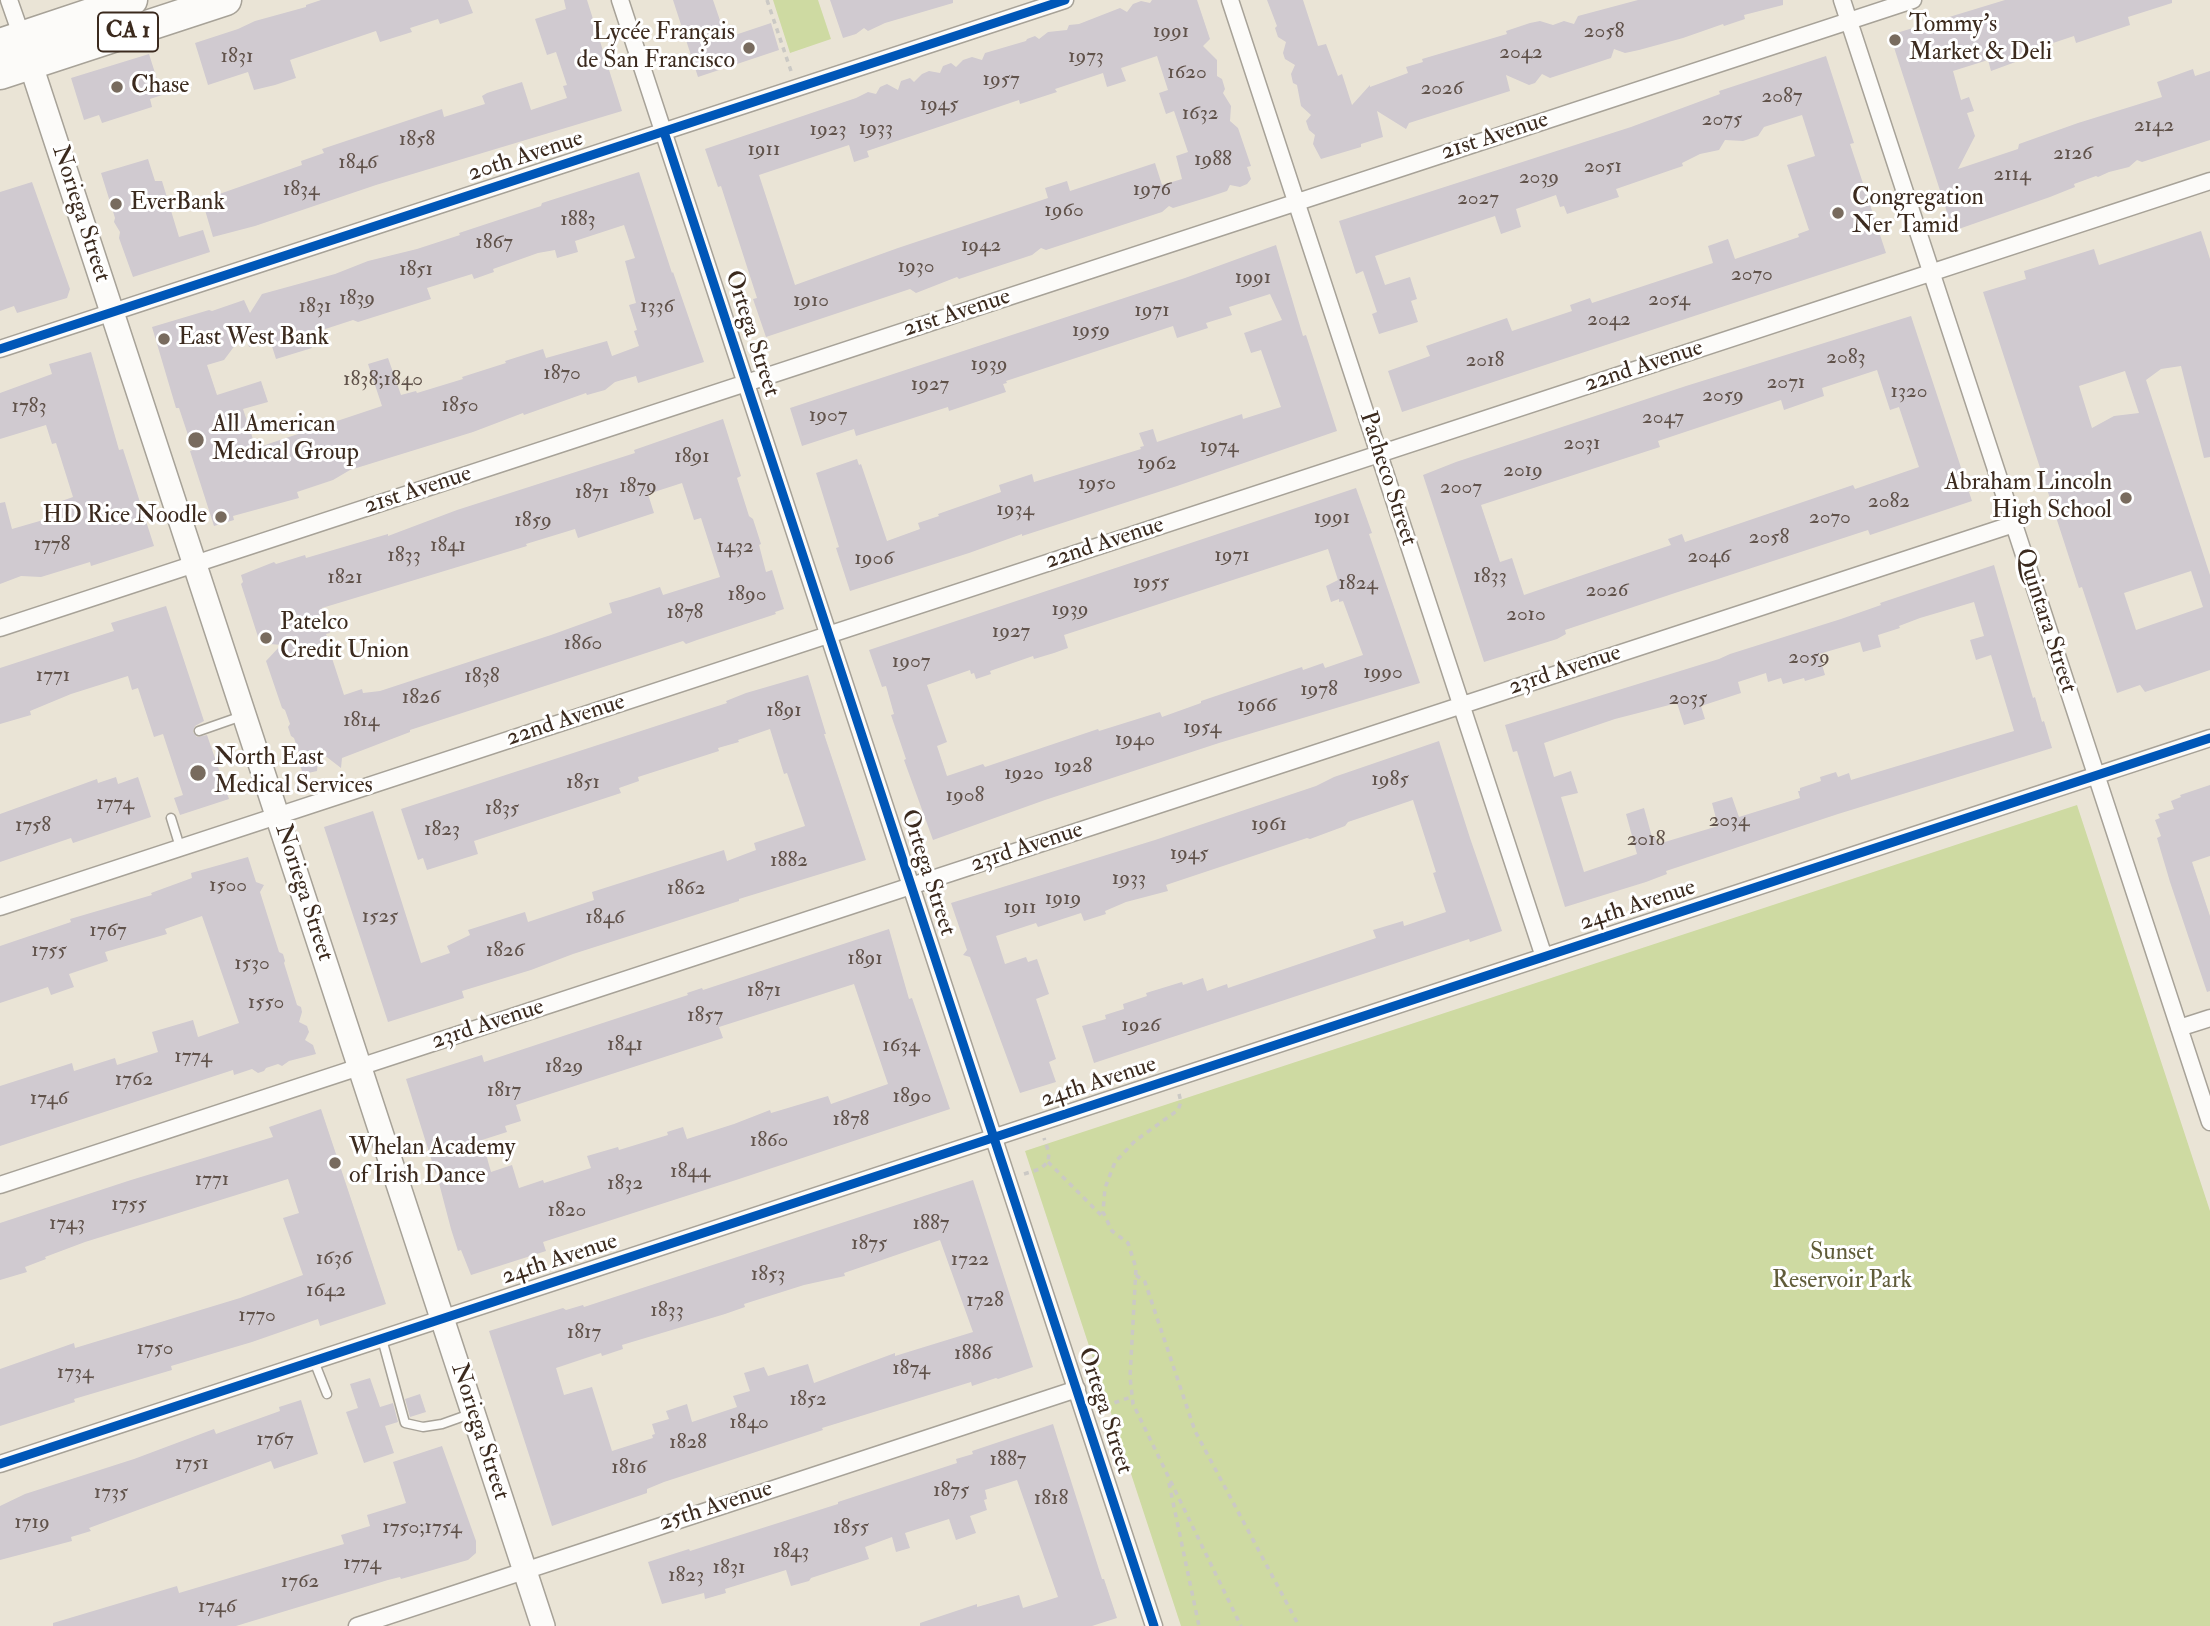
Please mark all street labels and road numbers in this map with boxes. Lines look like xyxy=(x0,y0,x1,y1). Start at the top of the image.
road number: CA 1 xyxy=(98,12,158,52)
street label: 21st Avenue xyxy=(1438,106,1552,168)
street label: 20th Avenue xyxy=(465,125,587,189)
street label: Noriega Street xyxy=(44,142,116,286)
street label: Ortega Street xyxy=(717,267,785,401)
street label: 21st Avenue xyxy=(900,283,1014,345)
street label: 22nd Avenue xyxy=(1581,334,1707,400)
street label: Pacheco Street xyxy=(1352,408,1422,550)
street label: 21st Avenue xyxy=(361,460,475,522)
street label: 22nd Avenue xyxy=(1042,511,1168,577)
street label: Quintara Street xyxy=(2008,545,2082,697)
street label: 23rd Avenue xyxy=(1505,639,1625,703)
street label: 22nd Avenue xyxy=(503,688,629,754)
street label: Ortega Street xyxy=(893,806,961,940)
street label: 23rd Avenue xyxy=(967,816,1087,880)
street label: Noriega Street xyxy=(267,821,339,965)
street label: 24th Avenue xyxy=(1576,874,1700,938)
street label: 23rd Avenue xyxy=(428,993,548,1057)
street label: 24th Avenue xyxy=(1037,1051,1161,1115)
street label: 24th Avenue xyxy=(498,1228,622,1292)
street label: Ortega Street xyxy=(1070,1344,1138,1478)
street label: Noriega Street xyxy=(443,1360,515,1504)
street label: 25th Avenue xyxy=(656,1475,776,1539)

